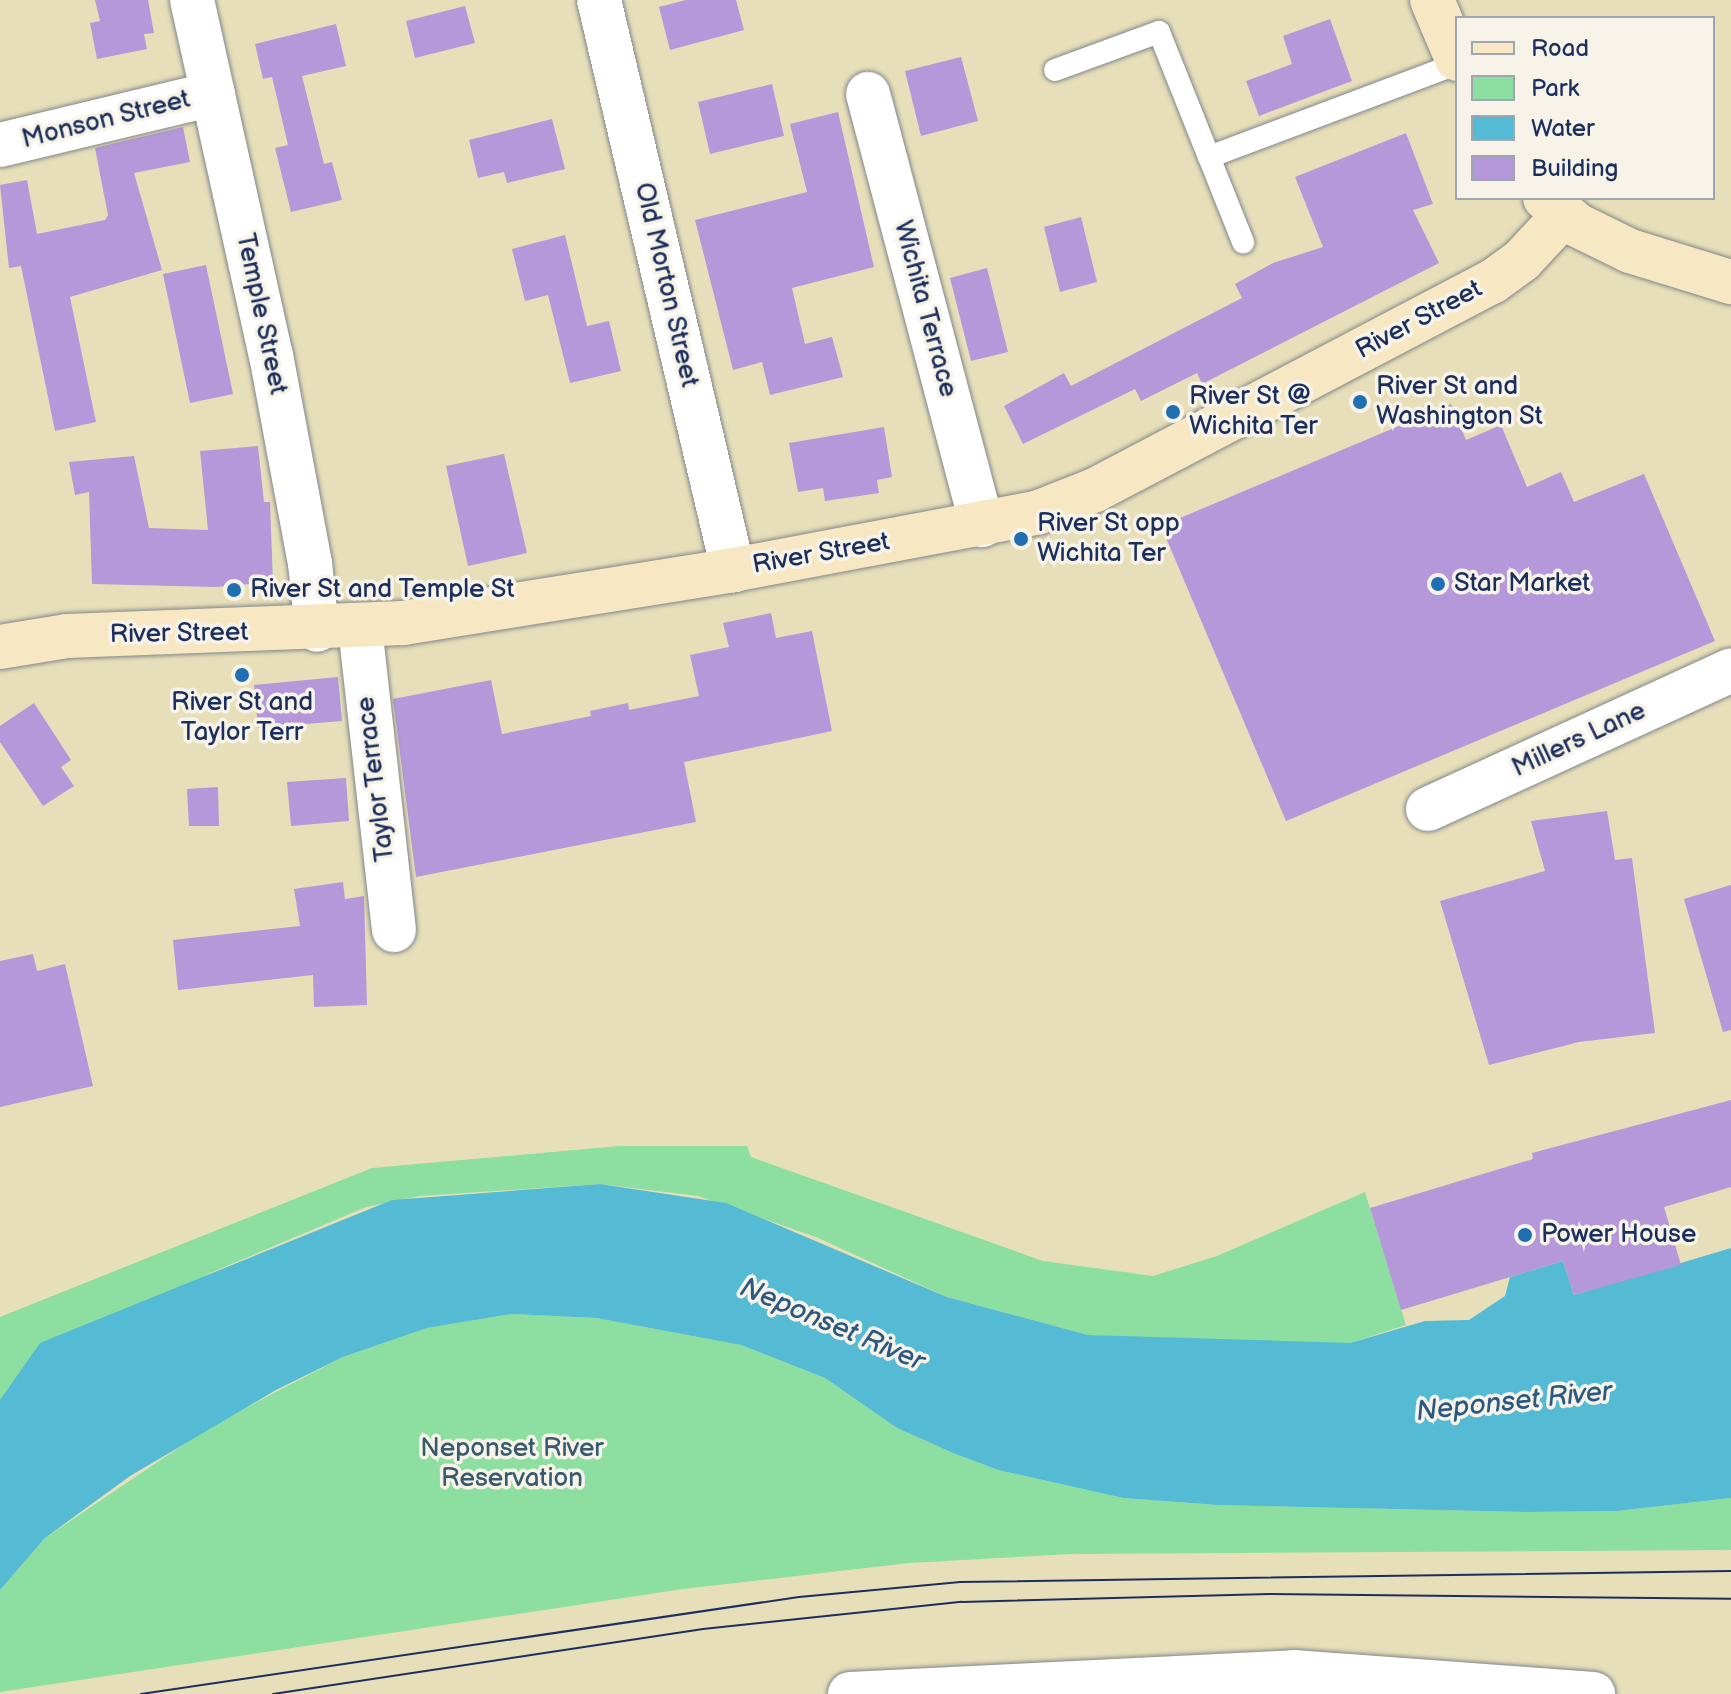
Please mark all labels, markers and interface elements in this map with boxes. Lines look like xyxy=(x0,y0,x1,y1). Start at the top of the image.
legend xyxy=(1455,16,1715,200)
text: Road xyxy=(1531,34,1589,63)
text: Park xyxy=(1531,74,1579,103)
street label: Monson Street xyxy=(18,84,194,156)
text: Water xyxy=(1531,114,1595,143)
text: Building xyxy=(1531,154,1618,183)
street label: Old Morton Street xyxy=(627,180,705,390)
street label: Wichita Terrace xyxy=(886,217,964,401)
street label: Temple Street xyxy=(229,230,293,398)
street label: River Street xyxy=(1350,274,1488,366)
place label: River St and Washington St xyxy=(1376,371,1543,432)
place label: River St @ Wichita Ter xyxy=(1189,381,1318,442)
marker: River St and Washington St xyxy=(1351,393,1369,411)
marker: River St @ Wichita Ter xyxy=(1164,403,1182,421)
place label: River St opp Wichita Ter xyxy=(1037,508,1180,570)
street label: River Street xyxy=(750,527,892,581)
marker: River St opp Wichita Ter xyxy=(1012,530,1030,548)
place label: Star Market xyxy=(1454,568,1590,600)
place label: River St and Temple St xyxy=(250,574,516,606)
marker: Star Market xyxy=(1429,575,1447,593)
marker: River St and Temple St xyxy=(225,581,243,599)
street label: River Street xyxy=(109,617,249,651)
marker: River St and Taylor Terr xyxy=(233,666,251,684)
place label: River St and Taylor Terr xyxy=(171,687,313,748)
street label: Taylor Terrace xyxy=(350,694,402,864)
street label: Millers Lane xyxy=(1507,696,1651,784)
place label: Power House xyxy=(1541,1219,1696,1251)
marker: Power House xyxy=(1516,1226,1534,1244)
water label: Neponset River xyxy=(735,1271,929,1379)
water label: Neponset River xyxy=(1414,1375,1614,1429)
park label: Neponset River Reservation xyxy=(420,1433,604,1494)

